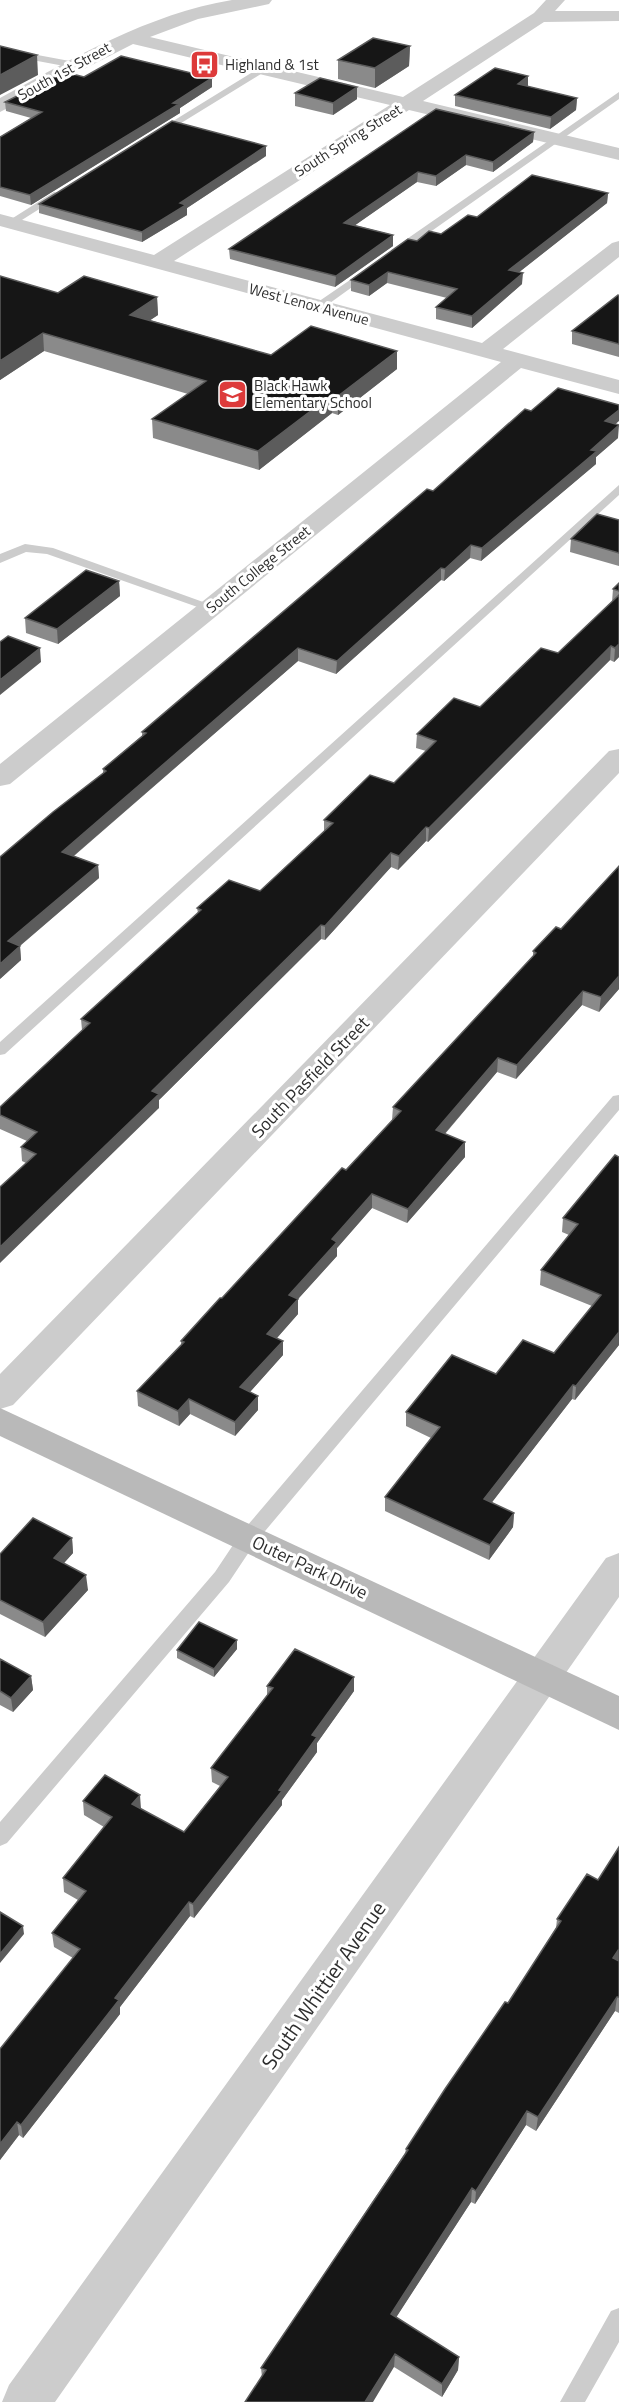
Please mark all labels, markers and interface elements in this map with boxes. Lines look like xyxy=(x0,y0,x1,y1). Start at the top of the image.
street label: South 1st Street xyxy=(13,36,115,106)
bus stop icon: Highland & 1st xyxy=(188,48,220,80)
place label: Highland & 1st xyxy=(225,53,319,76)
street label: South Spring Street xyxy=(290,97,407,182)
street label: West Lenox Avenue xyxy=(246,277,372,331)
place label: Black Hawk Elementary School xyxy=(254,374,372,414)
school or university icon: Black Hawk Elementary School xyxy=(217,378,249,410)
street label: South College Street xyxy=(201,519,316,618)
street label: South Pasfield Street xyxy=(245,1010,376,1144)
street label: Outer Park Drive xyxy=(248,1528,372,1606)
street label: South Whittier Avenue xyxy=(253,1894,393,2076)

